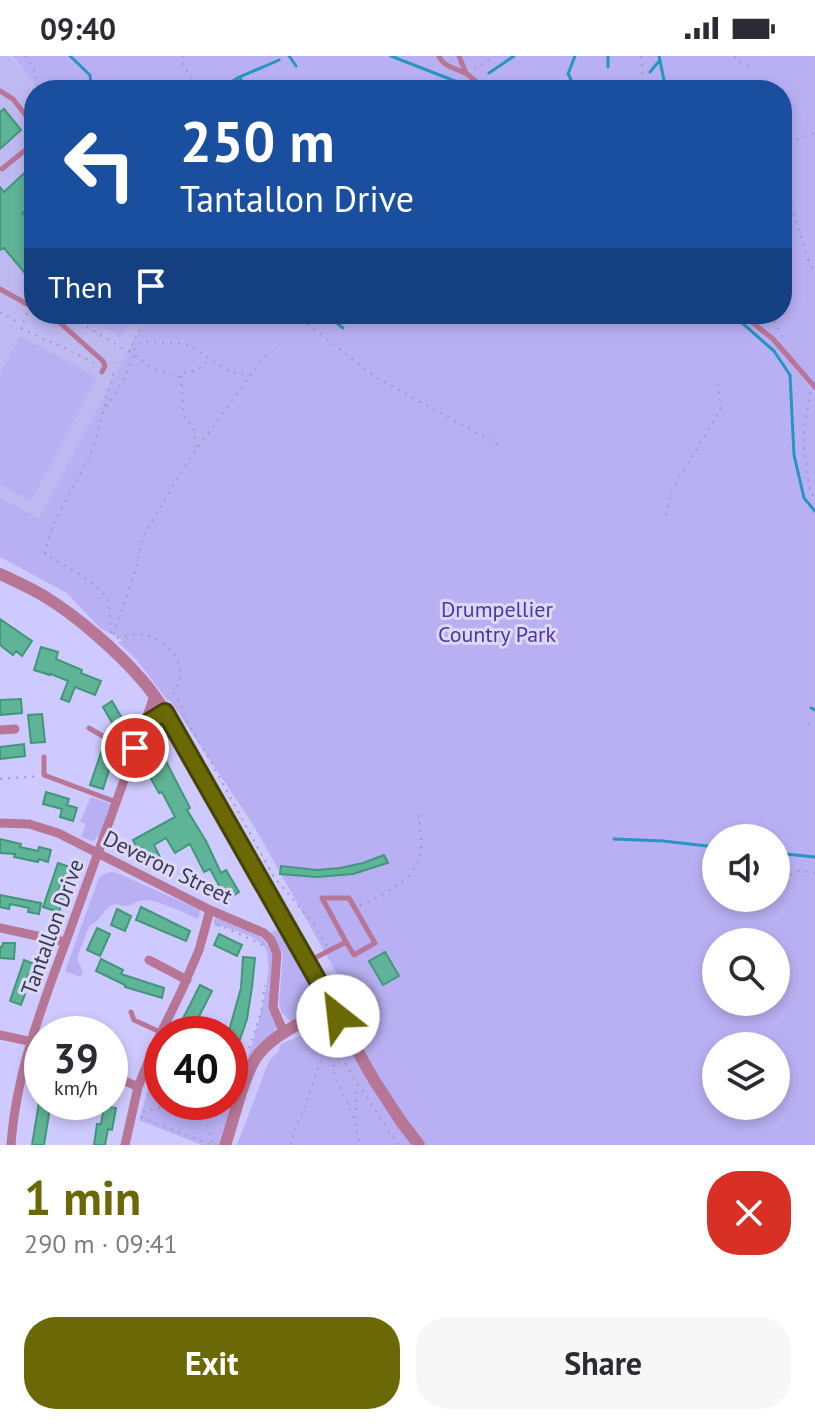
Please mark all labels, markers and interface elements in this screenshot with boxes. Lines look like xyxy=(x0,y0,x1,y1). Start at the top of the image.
text: 09:40 xyxy=(40,9,116,48)
text: 250 m xyxy=(180,105,335,177)
icon: left xyxy=(48,112,152,216)
text: Tantallon Drive xyxy=(180,175,414,222)
icon: arrive xyxy=(129,264,173,308)
text: Then xyxy=(48,267,113,306)
park label: Drumpellier Country Park xyxy=(438,595,557,648)
pin xyxy=(101,714,169,782)
icon: arrive xyxy=(113,726,157,770)
street label: Deveron Street xyxy=(99,824,238,911)
map controls xyxy=(702,824,790,1120)
button: sound xyxy=(702,824,790,912)
street label: Tantallon Drive xyxy=(14,855,90,999)
button: search xyxy=(702,928,790,1016)
position arrow xyxy=(296,974,380,1058)
speed limit sign: 40 xyxy=(144,1016,248,1120)
text: 39 xyxy=(53,1032,99,1084)
button: layers xyxy=(702,1032,790,1120)
text: km/h xyxy=(54,1075,98,1101)
text: 1 min xyxy=(24,1166,141,1228)
button: close xyxy=(707,1171,791,1255)
text: 290 m · 09:41 xyxy=(24,1227,178,1260)
button: Exit xyxy=(24,1317,400,1409)
button: Share xyxy=(416,1317,791,1409)

